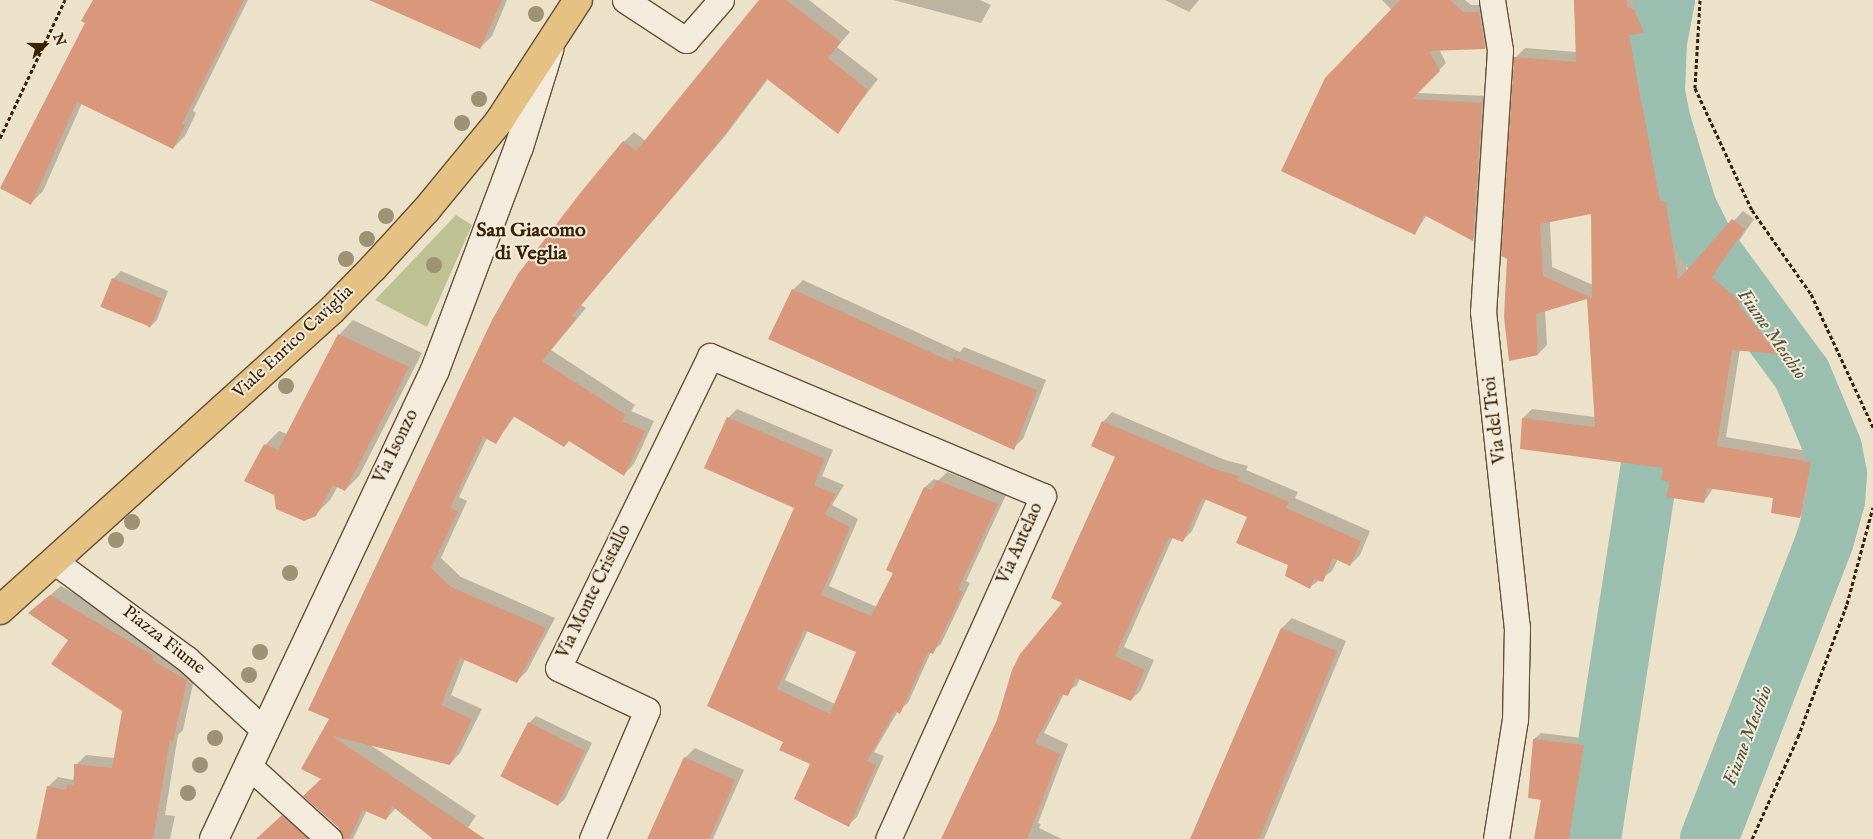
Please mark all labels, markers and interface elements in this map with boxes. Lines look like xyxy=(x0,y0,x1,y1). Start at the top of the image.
north arrow xyxy=(20,20,70,70)
text: N xyxy=(48,31,70,49)
district label: San Giacomo di Veglia xyxy=(476,219,586,266)
street label: Viale Enrico Caviglia xyxy=(229,282,359,404)
water label: Fiume Meschio xyxy=(1732,285,1810,385)
street label: Via del Troi xyxy=(1480,375,1512,465)
street label: Via Isonzo xyxy=(370,406,424,488)
street label: Via Antelao xyxy=(993,500,1049,588)
street label: Via Monte Cristallo xyxy=(553,521,637,663)
street label: Piazza Fiume xyxy=(117,602,209,680)
water label: Fiume Meschio xyxy=(1720,683,1778,789)

